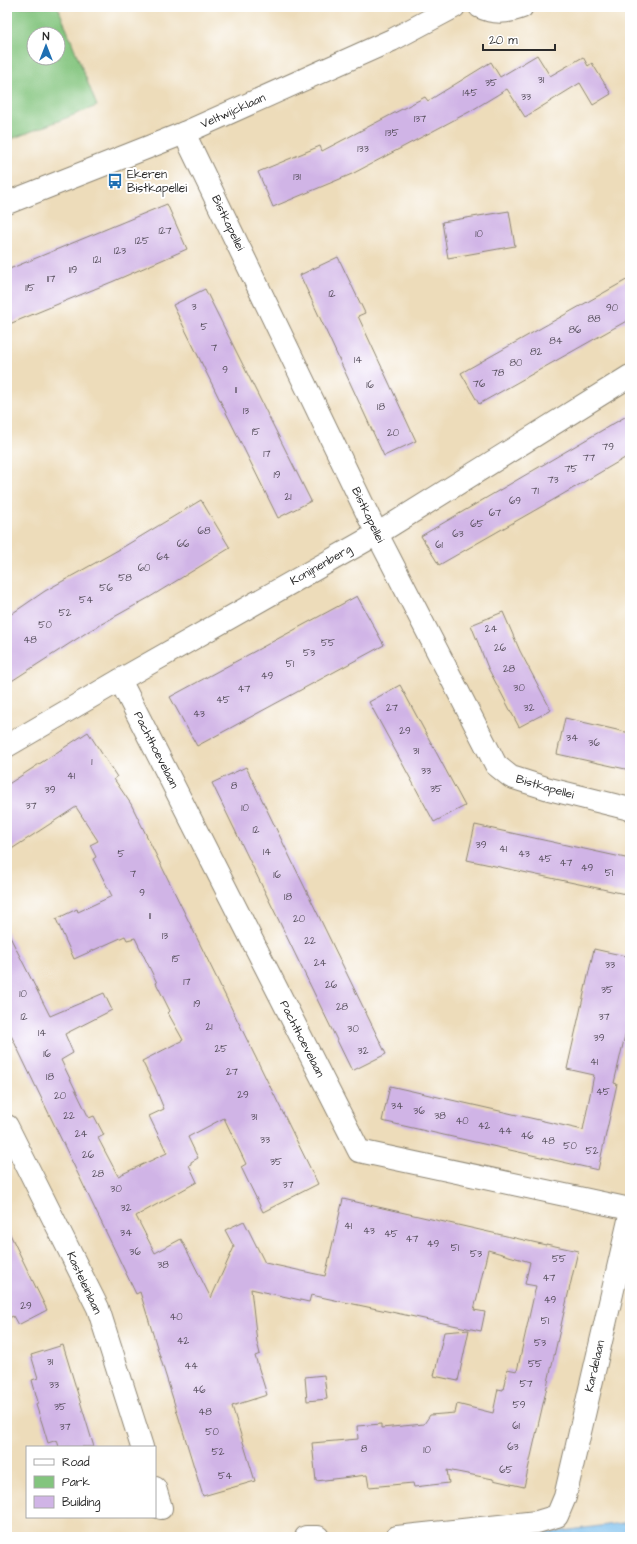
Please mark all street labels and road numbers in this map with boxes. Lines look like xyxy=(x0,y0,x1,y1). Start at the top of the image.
street label: Veltwijcklaan xyxy=(198,89,268,133)
street label: Bistkapellei xyxy=(207,192,249,254)
street label: Bistkapellei xyxy=(347,484,389,546)
street label: Konijnenberg xyxy=(287,541,355,590)
street label: Pachthoevelaan xyxy=(129,709,183,791)
street label: Bistkapellei xyxy=(514,771,576,803)
street label: Pachthoevelaan xyxy=(275,998,329,1080)
street label: Kasteleinlaan xyxy=(62,1249,106,1317)
street label: Kardelaan xyxy=(581,1338,609,1394)

